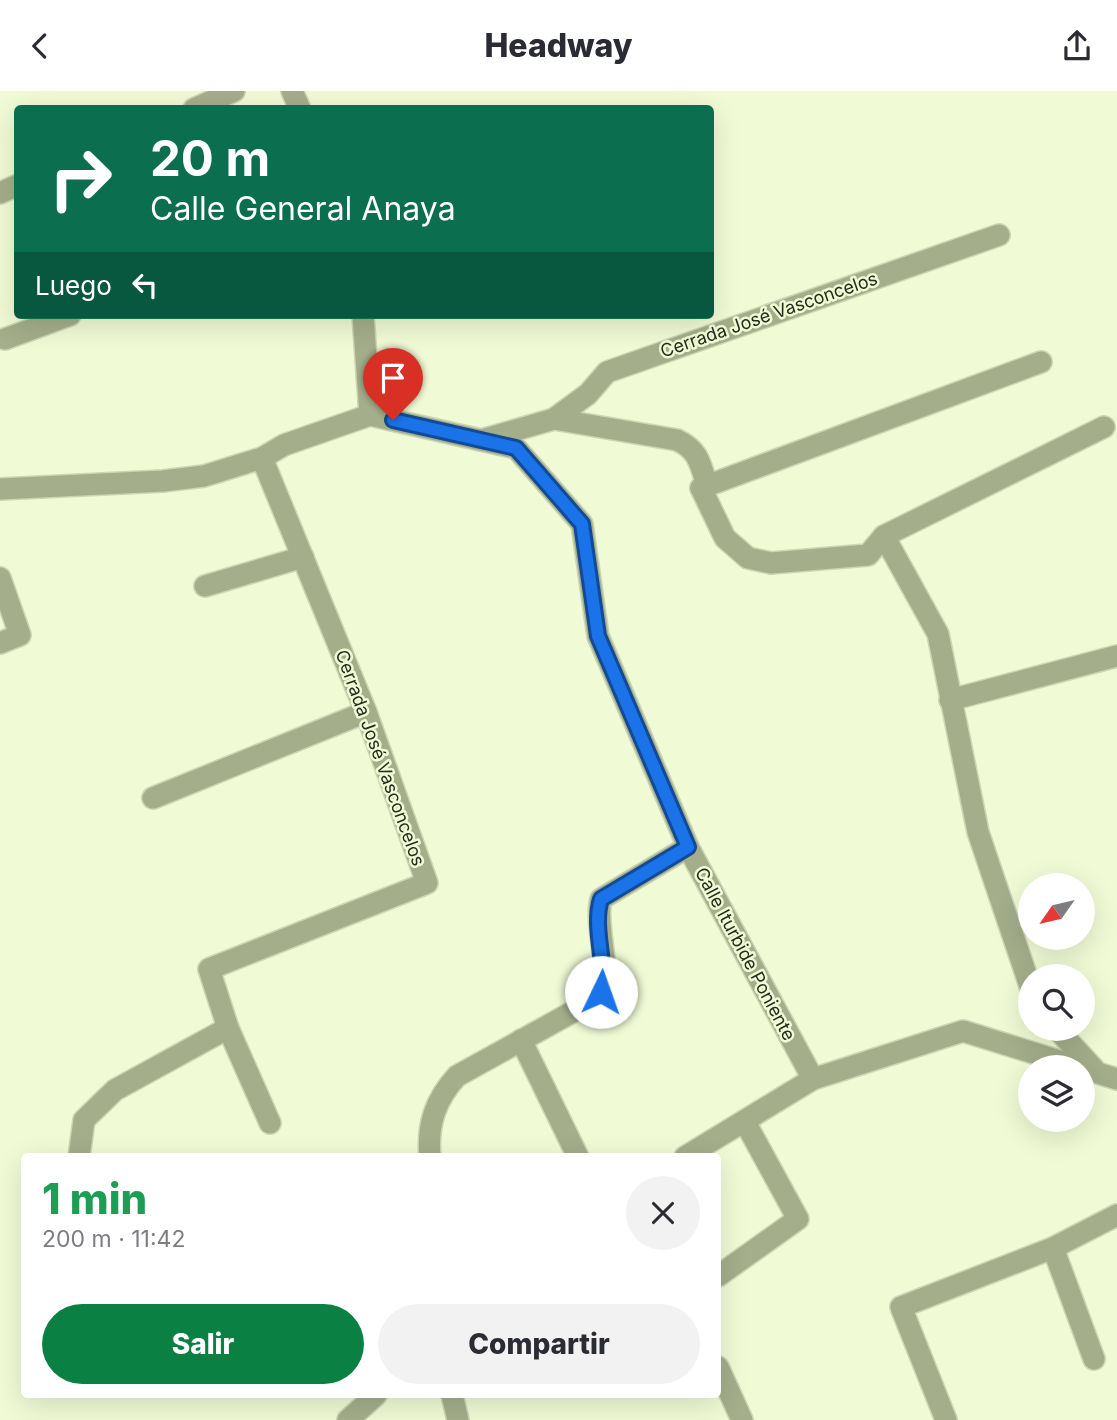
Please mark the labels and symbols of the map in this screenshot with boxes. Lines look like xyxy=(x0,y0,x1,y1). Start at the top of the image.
street label: Cerrada José Vasconcelos xyxy=(658,267,880,362)
pin xyxy=(363,348,423,420)
street label: Cerrada José Vasconcelos xyxy=(332,647,429,869)
street label: Calle Iturbide Poniente xyxy=(691,864,800,1044)
north arrow xyxy=(1018,873,1096,950)
position arrow xyxy=(564,955,638,1029)

